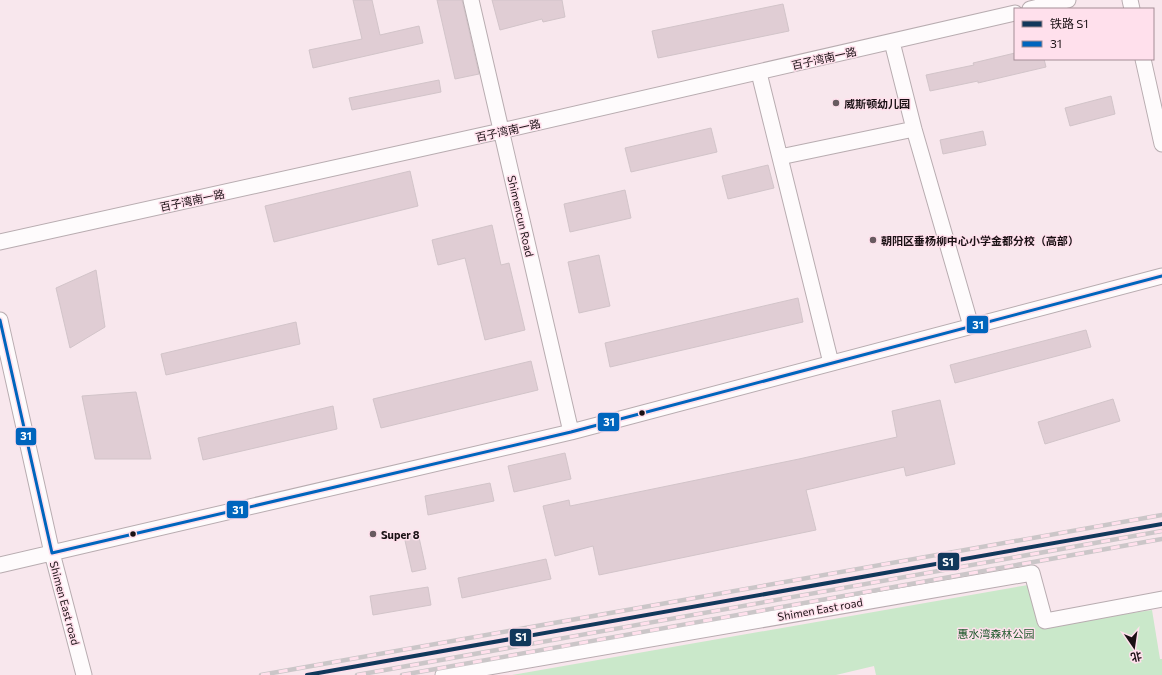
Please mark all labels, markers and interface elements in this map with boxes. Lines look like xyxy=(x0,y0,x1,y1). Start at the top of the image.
legend xyxy=(1014,8,1154,60)
text: 铁路 S1 xyxy=(1050,16,1088,30)
text: 31 xyxy=(1050,36,1062,50)
street label: 百子湾南一路 xyxy=(790,44,858,72)
place label: 威斯顿幼儿园 xyxy=(844,97,910,110)
marker: 威斯顿幼儿园 xyxy=(831,98,841,108)
street label: 百子湾南一路 xyxy=(474,116,542,144)
street label: Shimencun Road xyxy=(505,174,537,258)
street label: 百子湾南一路 xyxy=(158,187,226,213)
place label: 朝阳区垂杨柳中心小学金都分校（高部） xyxy=(881,234,1079,247)
marker: 朝阳区垂杨柳中心小学金都分校（高部） xyxy=(868,235,878,245)
line badge: 31 xyxy=(966,315,989,334)
text: 31 xyxy=(972,318,984,331)
unlabelled marker xyxy=(637,408,647,418)
line badge: 31 xyxy=(597,412,620,432)
text: 31 xyxy=(603,415,615,428)
line badge: 31 xyxy=(15,427,37,446)
text: 31 xyxy=(20,429,32,442)
line badge: 31 xyxy=(226,500,249,519)
text: 31 xyxy=(232,503,244,516)
place label: Super 8 xyxy=(381,528,420,541)
unlabelled marker xyxy=(128,529,138,539)
marker: Super 8 xyxy=(368,529,378,539)
line badge: S1 xyxy=(937,552,960,571)
text: S1 xyxy=(942,555,954,568)
street label: Shimen East road xyxy=(48,560,82,646)
street label: Shimen East road xyxy=(776,595,864,623)
park label: 惠水湾森林公园 xyxy=(958,627,1035,640)
north arrow xyxy=(1114,627,1154,667)
line badge: S1 xyxy=(509,628,532,647)
text: S1 xyxy=(515,630,527,643)
text: 北 xyxy=(1130,650,1143,665)

